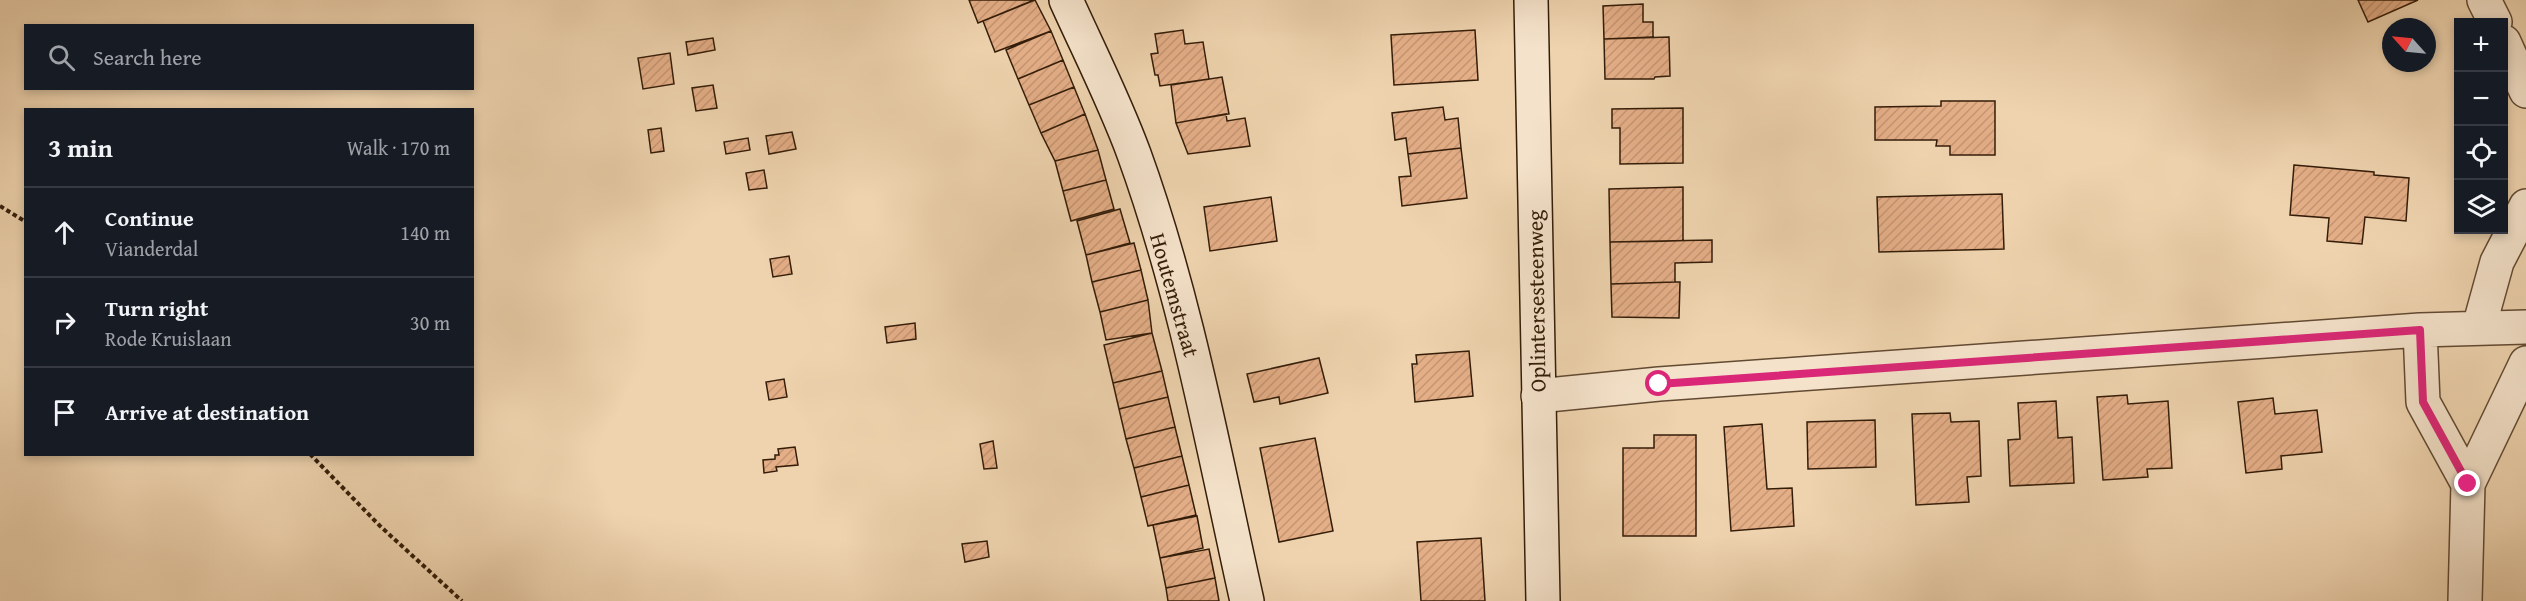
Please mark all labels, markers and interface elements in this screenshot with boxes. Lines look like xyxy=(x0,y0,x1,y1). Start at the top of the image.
north arrow xyxy=(2382,18,2436,72)
map controls xyxy=(2454,18,2508,234)
button: + xyxy=(2454,18,2508,72)
search box xyxy=(24,24,474,90)
icon: search xyxy=(45,41,78,74)
text: Search here xyxy=(93,41,202,73)
button: − xyxy=(2454,72,2508,126)
button: locate xyxy=(2454,126,2508,180)
text: 3 min xyxy=(48,128,113,167)
text: Walk · 170 m xyxy=(347,133,450,162)
button: layers xyxy=(2454,180,2508,234)
text: Continue xyxy=(105,202,194,234)
street label: Oplintersesteenweg xyxy=(1518,210,1554,392)
icon: ahead xyxy=(48,216,81,249)
text: 140 m xyxy=(400,218,450,247)
street label: Houtemstraat xyxy=(1142,229,1208,361)
text: Vianderdal xyxy=(105,234,198,263)
text: Turn right xyxy=(105,292,208,324)
icon: right xyxy=(48,306,81,339)
text: 30 m xyxy=(410,308,450,337)
text: Rode Kruislaan xyxy=(105,324,231,353)
route start xyxy=(1645,370,1671,396)
icon: arrive xyxy=(48,396,81,429)
text: Arrive at destination xyxy=(105,396,309,428)
route end xyxy=(2454,470,2480,496)

